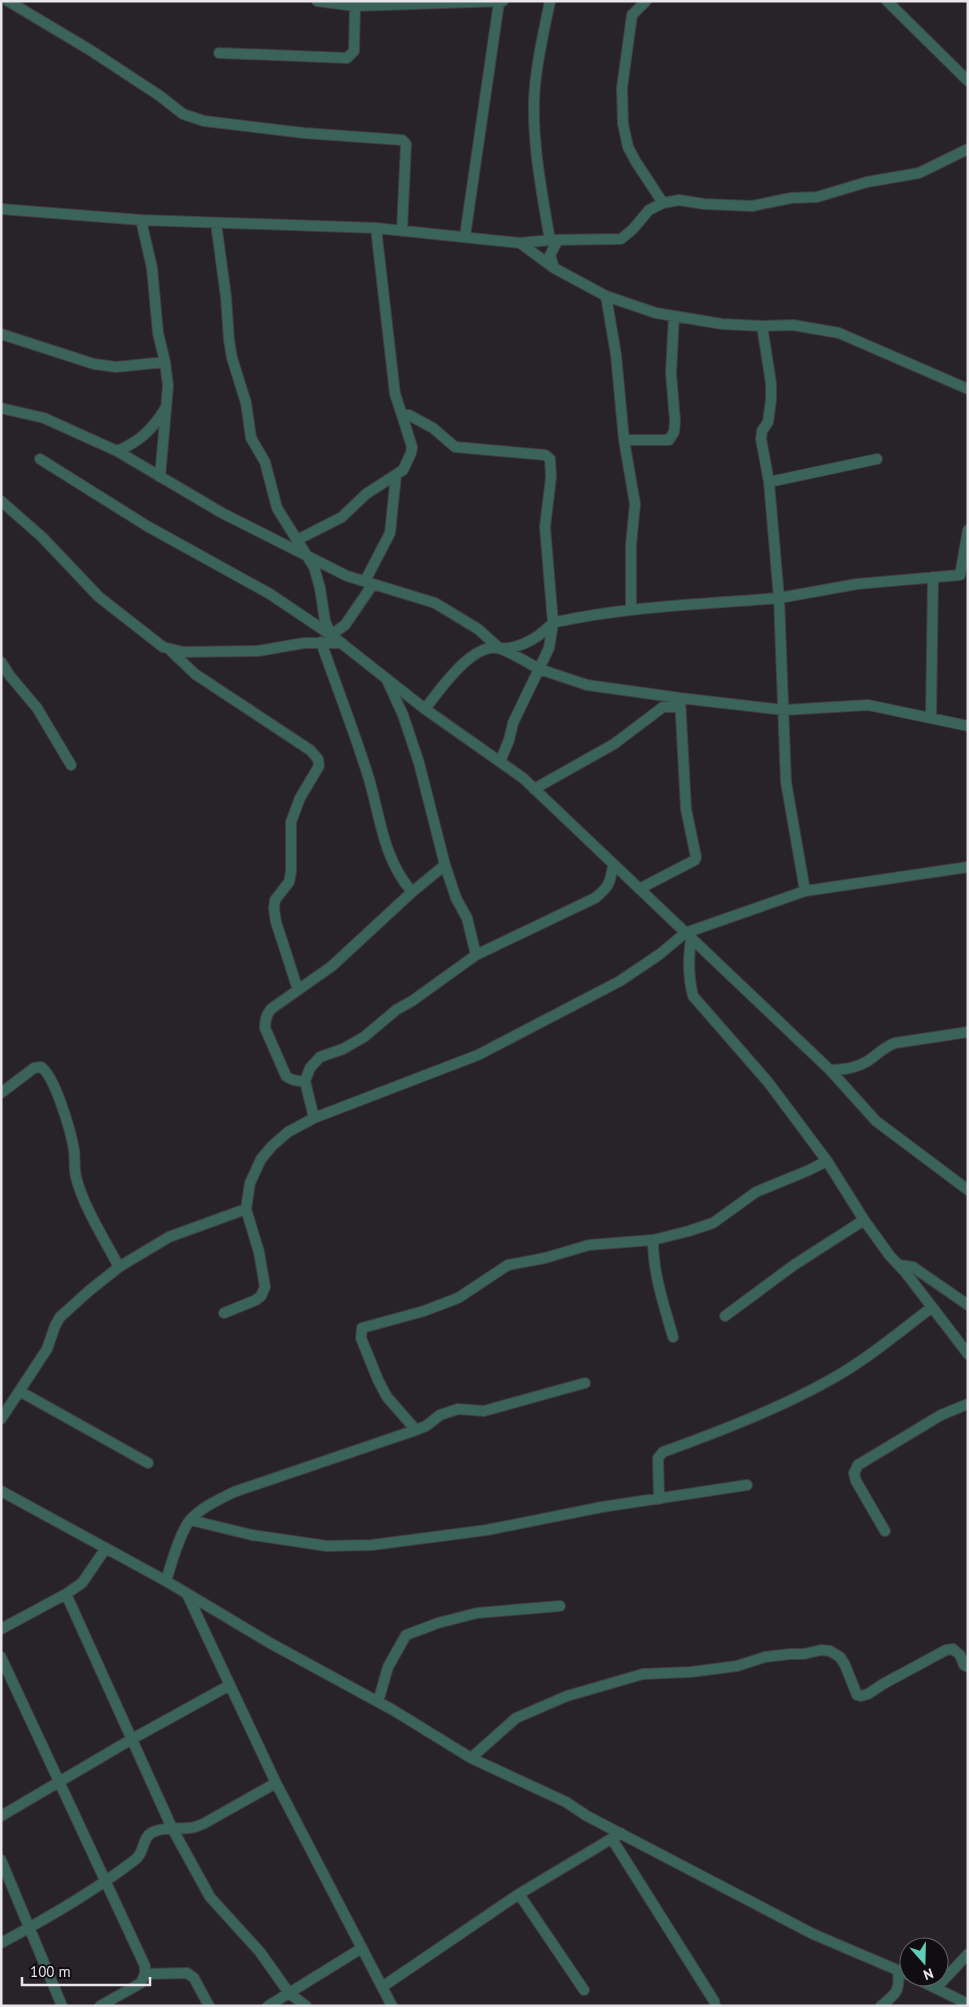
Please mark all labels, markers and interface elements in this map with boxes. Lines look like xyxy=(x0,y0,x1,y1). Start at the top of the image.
north arrow xyxy=(899,1937,949,1987)
scale bar xyxy=(22,1954,150,1986)
text: 100 m xyxy=(30,1962,71,1981)
text: N xyxy=(921,1964,936,1984)

